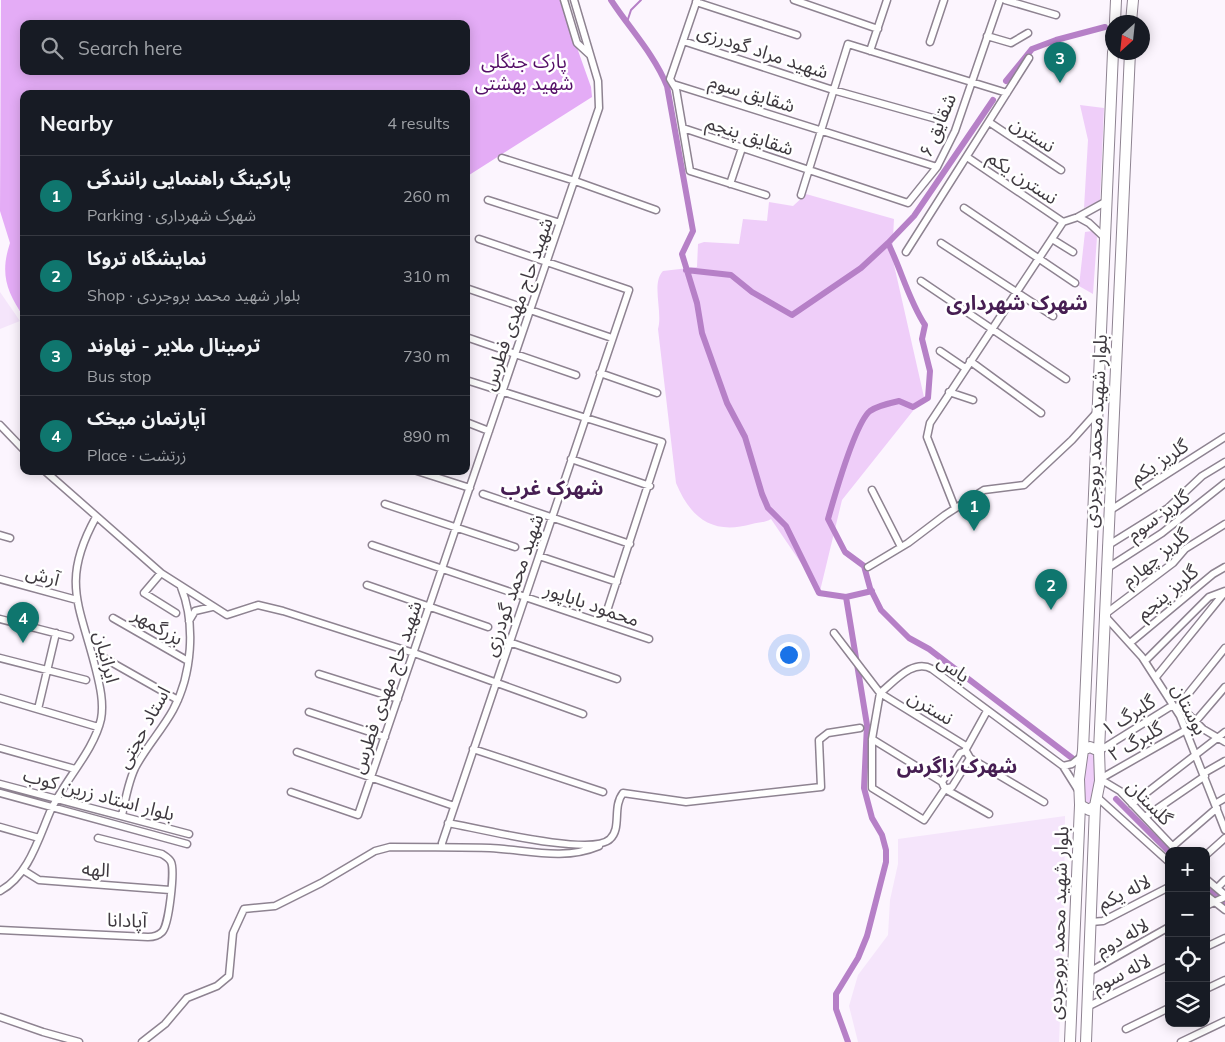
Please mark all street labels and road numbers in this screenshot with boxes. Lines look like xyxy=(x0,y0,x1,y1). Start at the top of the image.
street label: شهید مراد گودرزی xyxy=(694,18,832,84)
street label: شقایق سوم xyxy=(705,69,798,120)
street label: شقایق ۶ xyxy=(913,90,961,160)
street label: شقایق پنجم xyxy=(702,110,797,163)
street label: نسترن xyxy=(1006,111,1060,157)
street label: نسترن یکم xyxy=(982,145,1063,212)
street label: شهید حاج مهدی فطرس xyxy=(476,214,560,394)
street label: بلوار شهید محمد بروجردی xyxy=(1078,334,1112,528)
street label: گلریز یکم xyxy=(1125,433,1195,491)
street label: گلریز سوم xyxy=(1122,484,1197,548)
street label: شهید محمد گودرزی xyxy=(477,511,549,659)
street label: گلریز چهارم xyxy=(1116,522,1197,594)
street label: گلریز پنجم xyxy=(1131,558,1206,627)
street label: آرش xyxy=(24,559,64,591)
street label: محمود باباپور xyxy=(540,576,643,633)
street label: شهید حاج مهدی فطرس xyxy=(345,597,429,777)
street label: بزرگمهر xyxy=(127,601,188,650)
street label: ایرانیان xyxy=(89,629,125,685)
street label: یاس xyxy=(933,648,975,688)
street label: بوستان xyxy=(1167,679,1213,739)
street label: استاد حجتی xyxy=(111,682,175,772)
street label: نسترن xyxy=(904,684,958,730)
street label: گلبرگ ۱ xyxy=(1096,688,1160,741)
street label: گلبرگ ۲ xyxy=(1103,715,1168,766)
street label: بلوار استاد زرین کوب xyxy=(21,762,177,826)
street label: گلستان xyxy=(1122,774,1179,831)
street label: بلوار شهید محمد بروجردی xyxy=(1043,826,1073,1020)
street label: الهه xyxy=(81,856,111,882)
street label: لاله یکم xyxy=(1093,869,1156,918)
street label: آپادانا xyxy=(107,907,149,934)
street label: لاله دوم xyxy=(1091,913,1154,964)
street label: لاله سوم xyxy=(1087,948,1156,1001)

